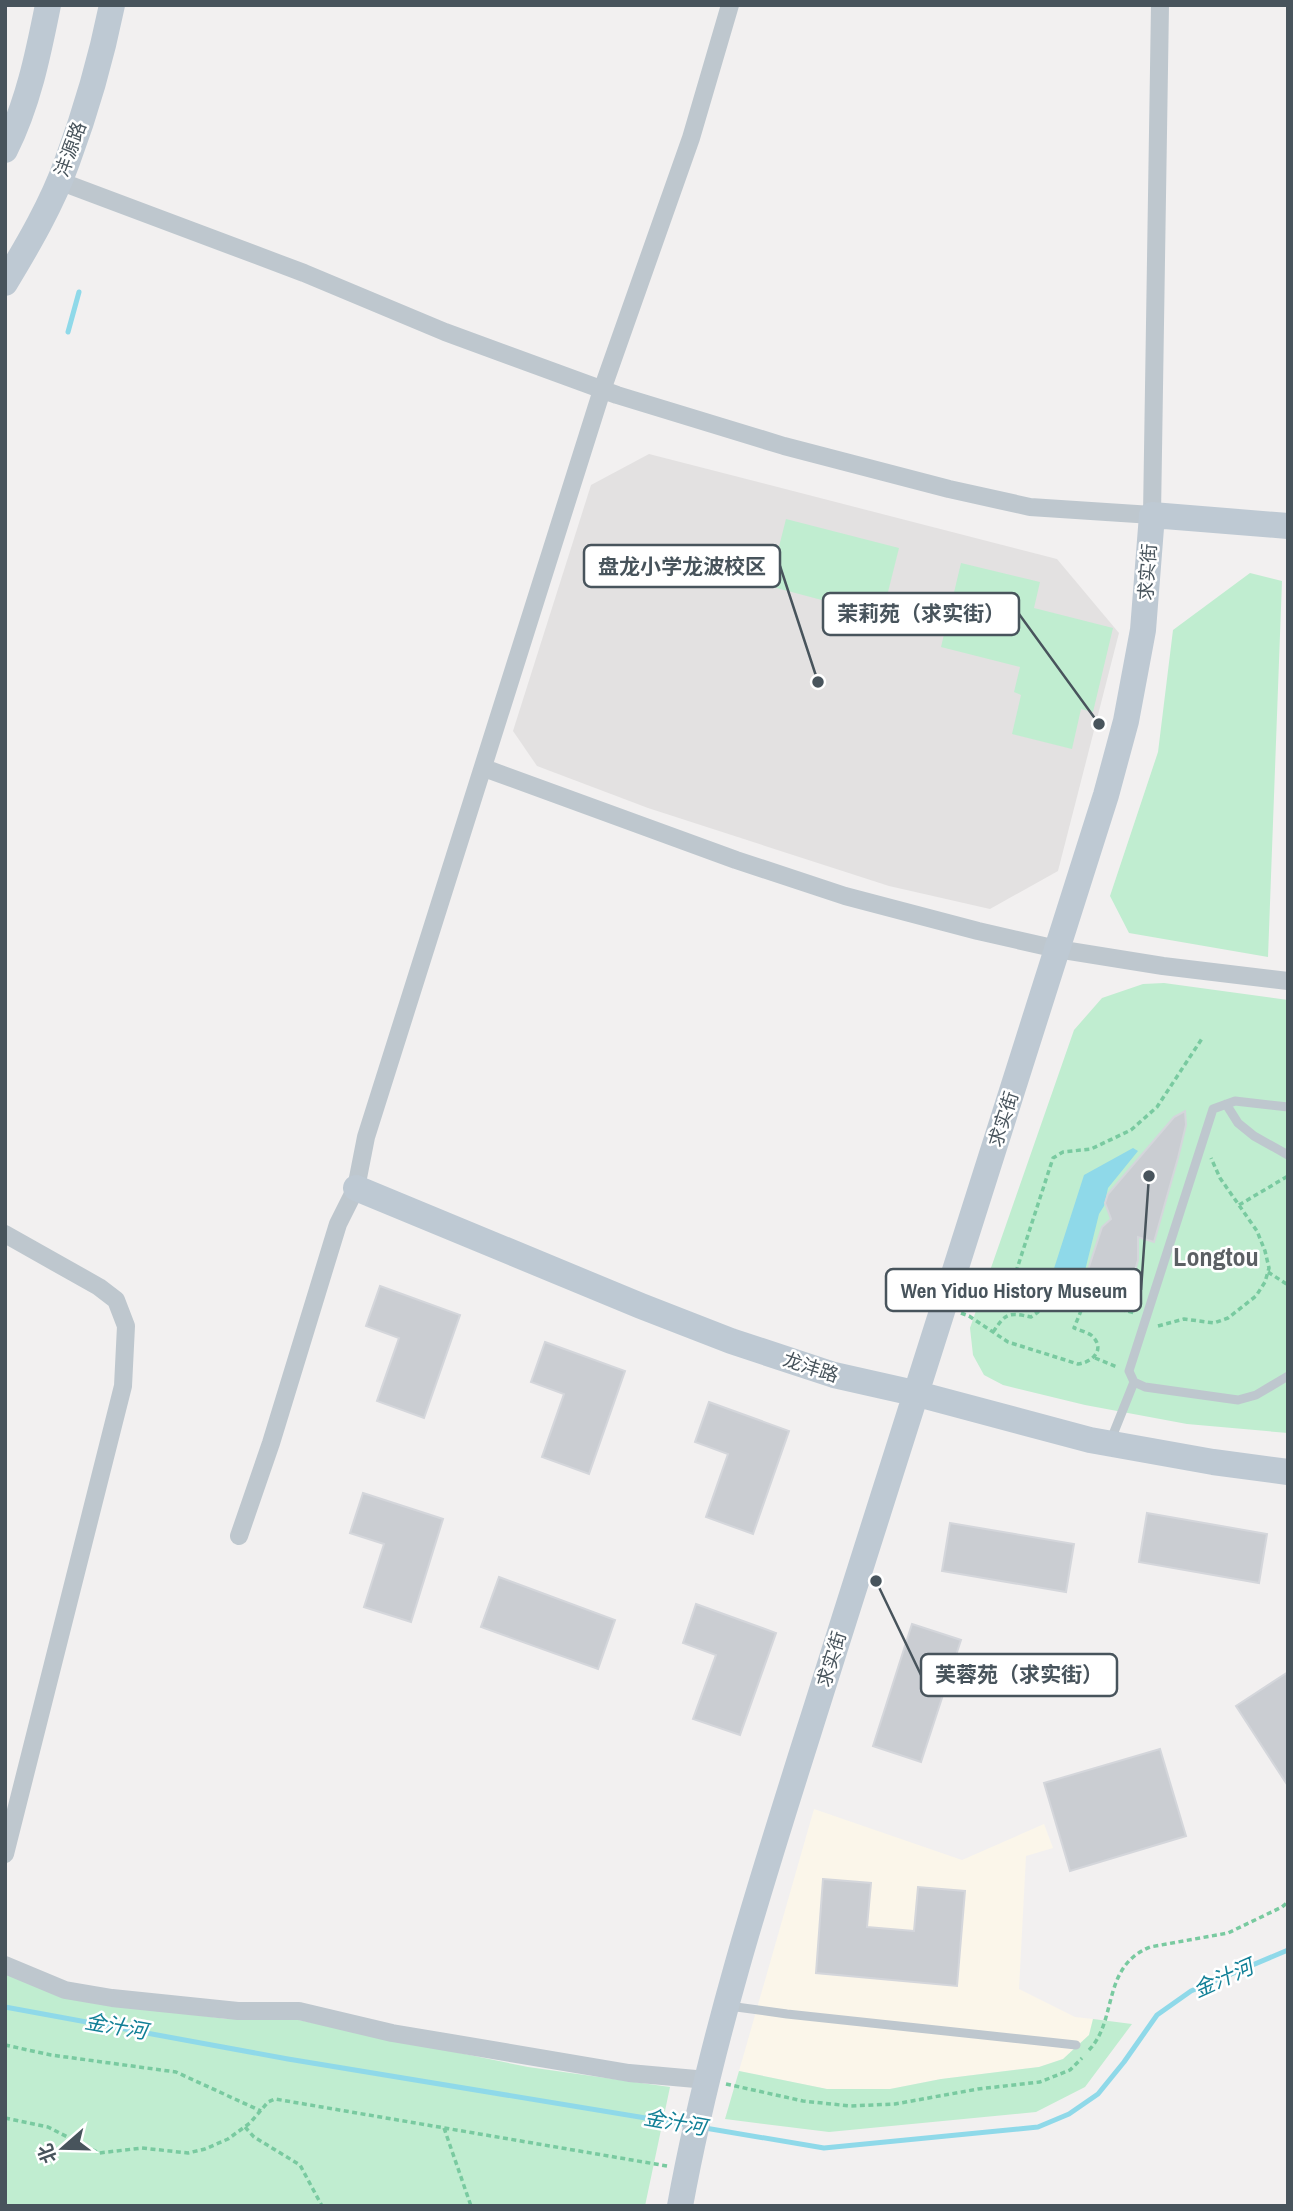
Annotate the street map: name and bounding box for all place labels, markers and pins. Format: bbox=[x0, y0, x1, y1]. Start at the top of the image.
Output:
callout: 盘龙小学龙波校区 bbox=[584, 545, 780, 587]
callout: 茉莉苑（求实街） bbox=[823, 593, 1019, 635]
callout: Wen Yiduo History Museum bbox=[886, 1269, 1141, 1311]
callout: 芙蓉苑（求实街） bbox=[921, 1654, 1117, 1696]

